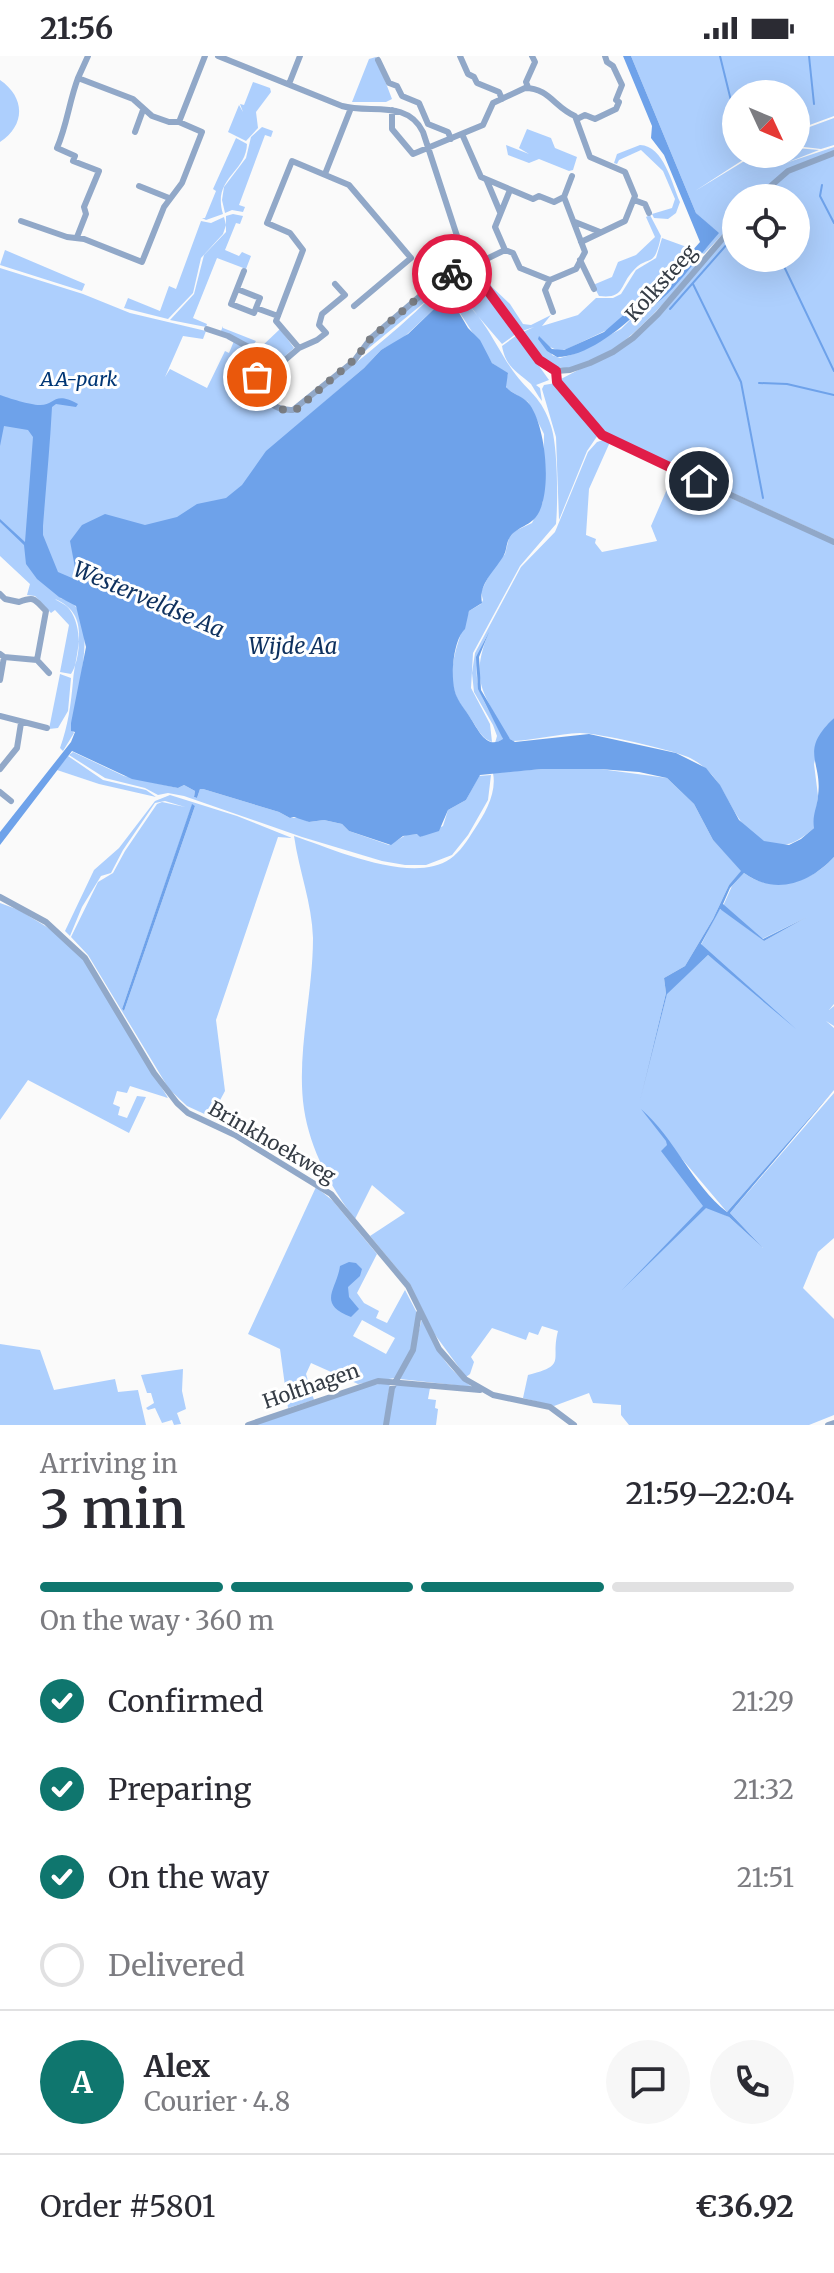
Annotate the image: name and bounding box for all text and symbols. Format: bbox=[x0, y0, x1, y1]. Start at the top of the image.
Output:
text: 21:56 bbox=[40, 9, 113, 47]
north arrow bbox=[722, 80, 810, 168]
map controls bbox=[722, 80, 810, 272]
button: locate bbox=[722, 184, 810, 272]
courier bbox=[412, 234, 492, 314]
street label: Kolksteeg bbox=[620, 239, 702, 326]
icon: bike bbox=[430, 252, 474, 296]
pin bbox=[223, 343, 291, 411]
icon: bag bbox=[235, 355, 279, 399]
park label: AA-park bbox=[38, 366, 118, 391]
pin bbox=[665, 447, 733, 515]
icon: home bbox=[677, 459, 721, 503]
water label: Westerveldse Aa bbox=[69, 555, 229, 643]
water label: Wijde Aa bbox=[249, 632, 337, 660]
street label: Brinkhoekweg bbox=[204, 1095, 340, 1188]
street label: Holthagen bbox=[259, 1357, 362, 1414]
text: Arriving in bbox=[40, 1447, 178, 1480]
text: 21:59–22:04 bbox=[625, 1474, 794, 1512]
text: 3 min bbox=[40, 1477, 186, 1542]
text: On the way · 360 m bbox=[40, 1604, 274, 1637]
icon: check bbox=[40, 1679, 84, 1723]
text: Confirmed bbox=[108, 1682, 263, 1720]
text: 21:29 bbox=[732, 1685, 794, 1718]
icon: check bbox=[40, 1767, 84, 1811]
text: Preparing bbox=[108, 1770, 251, 1808]
text: 21:32 bbox=[733, 1773, 794, 1806]
icon: check bbox=[40, 1855, 84, 1899]
text: On the way bbox=[108, 1858, 269, 1896]
text: 21:51 bbox=[737, 1861, 794, 1894]
text: Delivered bbox=[108, 1946, 245, 1984]
button: chat bbox=[606, 2040, 690, 2124]
button: phone bbox=[710, 2040, 794, 2124]
text: Alex bbox=[144, 2047, 210, 2085]
text: A bbox=[71, 2063, 93, 2101]
text: Courier · 4.8 bbox=[144, 2085, 290, 2118]
text: Order #5801 bbox=[40, 2187, 215, 2225]
text: €36.92 bbox=[695, 2187, 794, 2225]

